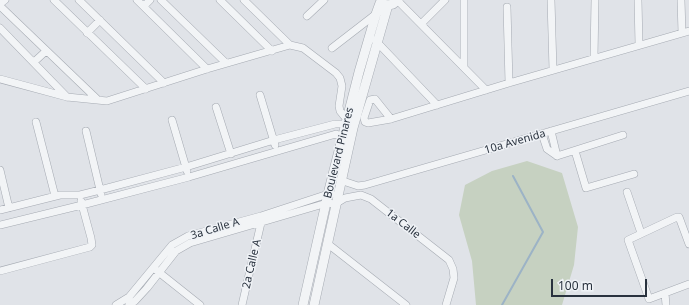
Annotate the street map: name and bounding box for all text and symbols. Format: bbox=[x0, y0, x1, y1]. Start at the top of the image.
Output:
street label: Boulevard Pinares bbox=[321, 106, 357, 200]
street label: 10a Avenida bbox=[483, 127, 547, 157]
street label: 1a Calle bbox=[383, 206, 423, 242]
street label: 3a Calle A bbox=[189, 215, 241, 243]
street label: 2a Calle A bbox=[240, 238, 264, 290]
scale bar bbox=[553, 271, 649, 297]
text: 100 m bbox=[558, 277, 593, 294]

